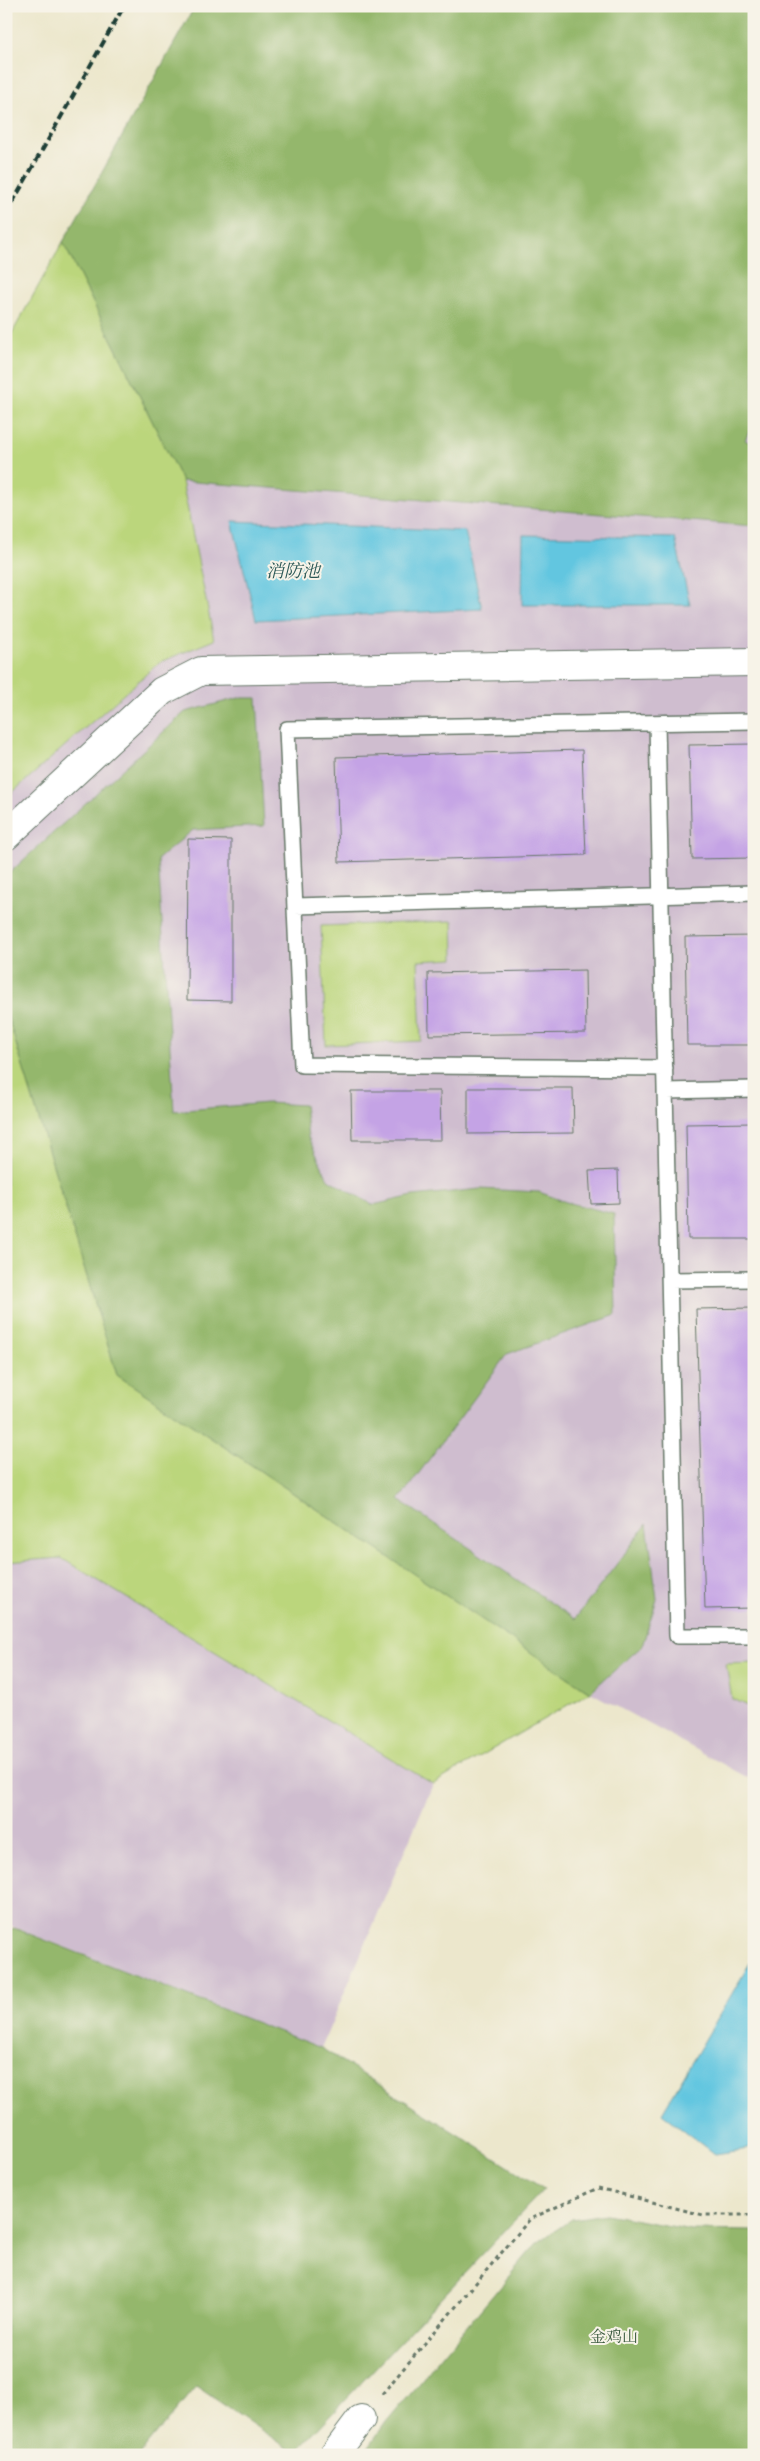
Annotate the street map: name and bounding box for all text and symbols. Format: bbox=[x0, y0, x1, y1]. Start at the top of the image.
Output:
water label: 消防池 bbox=[266, 559, 322, 584]
park label: 金鸡山 bbox=[590, 2326, 638, 2348]

